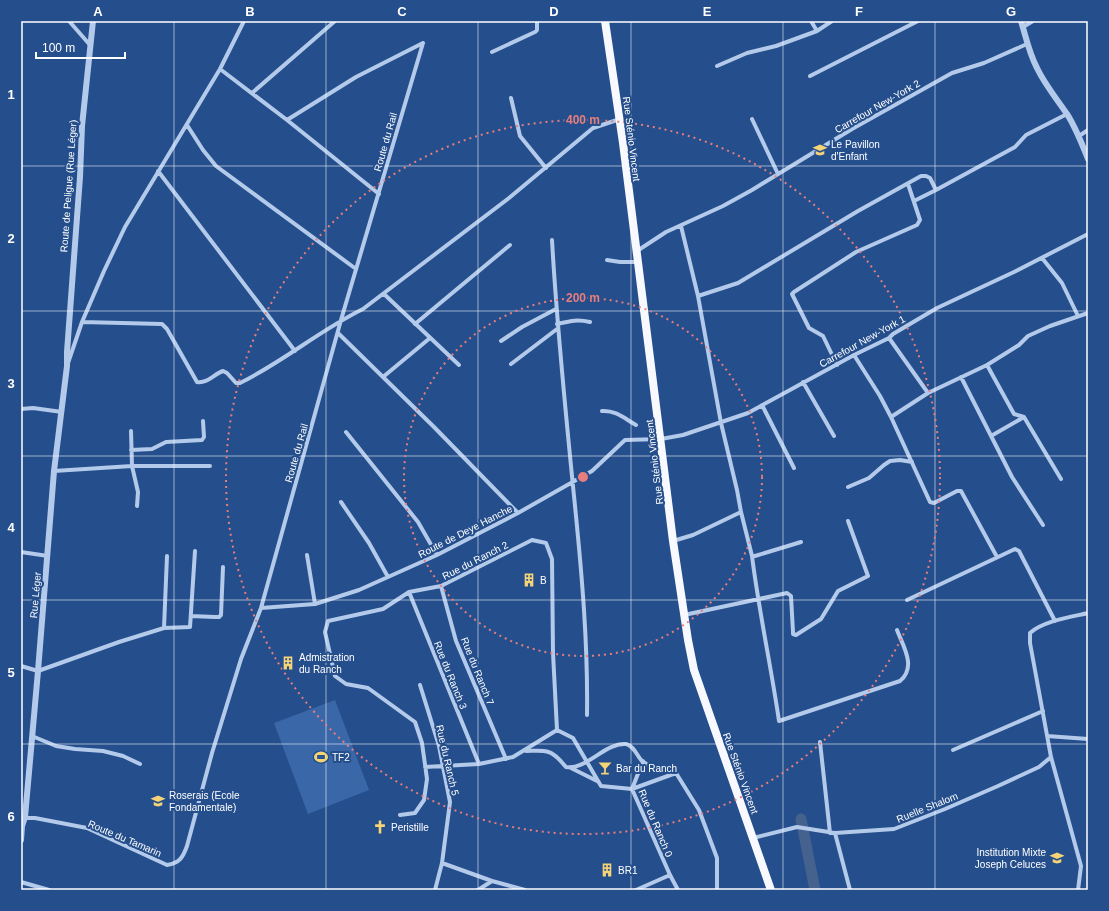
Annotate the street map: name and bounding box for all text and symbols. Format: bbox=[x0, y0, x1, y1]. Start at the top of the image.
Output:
text: A bbox=[93, 4, 103, 19]
text: B bbox=[245, 4, 255, 19]
text: C bbox=[397, 4, 407, 19]
text: D bbox=[549, 4, 559, 19]
text: E bbox=[703, 4, 712, 19]
text: F bbox=[855, 4, 863, 19]
text: G bbox=[1006, 4, 1016, 19]
scale bar bbox=[36, 34, 125, 60]
text: 100 m bbox=[42, 41, 75, 55]
street label: Carrefour New-York 2 bbox=[833, 77, 922, 135]
text: 1 bbox=[7, 87, 15, 102]
street label: Rue Sténio Vincent bbox=[621, 96, 642, 182]
street label: Route du Rail bbox=[372, 111, 399, 173]
text: 400 m bbox=[566, 113, 600, 127]
street label: Route de Peligue (Rue Léger) bbox=[58, 119, 79, 253]
place label: Le Pavillon d'Enfant bbox=[831, 139, 880, 162]
school or university icon: Le Pavillon d'Enfant bbox=[812, 142, 828, 158]
text: 2 bbox=[7, 231, 15, 246]
text: 200 m bbox=[566, 291, 600, 305]
street label: Carrefour New-York 1 bbox=[817, 313, 907, 370]
text: 3 bbox=[7, 376, 15, 391]
street label: Rue Sténio Vincent bbox=[644, 419, 665, 505]
street label: Route du Rail bbox=[283, 422, 310, 484]
centre of rings bbox=[576, 470, 590, 484]
street label: Route de Deye Hanche bbox=[416, 503, 514, 560]
text: 4 bbox=[7, 520, 15, 535]
street label: Rue du Ranch 2 bbox=[441, 539, 510, 582]
street label: Rue Léger bbox=[28, 571, 43, 619]
building icon: B bbox=[521, 572, 537, 588]
place label: B bbox=[540, 575, 547, 586]
street label: Rue du Ranch 7 bbox=[459, 636, 496, 707]
street label: Rue du Ranch 3 bbox=[432, 640, 469, 711]
place label: Admistration du Ranch bbox=[299, 652, 355, 675]
building icon: Admistration du Ranch bbox=[280, 655, 296, 671]
text: 5 bbox=[7, 665, 15, 680]
street label: Rue du Ranch 5 bbox=[434, 724, 461, 797]
street label: Rue Sténio Vincent bbox=[721, 731, 760, 815]
sports icon: TF2 bbox=[313, 749, 329, 765]
place label: TF2 bbox=[332, 752, 350, 763]
bar icon: Bar du Ranch bbox=[597, 760, 613, 776]
place label: Bar du Ranch bbox=[616, 763, 677, 774]
street label: Rue du Ranch 0 bbox=[636, 788, 675, 859]
place label: Roserais (Ecole Fondamentale) bbox=[169, 790, 240, 813]
street label: Ruelle Shalom bbox=[895, 790, 959, 825]
school or university icon: Roserais (Ecole Fondamentale) bbox=[150, 793, 166, 809]
text: 6 bbox=[7, 809, 15, 824]
street label: Route du Tamarin bbox=[86, 818, 163, 859]
church icon: Peristille bbox=[372, 819, 388, 835]
place label: Peristille bbox=[391, 822, 429, 833]
place label: Institution Mixte Joseph Celuces bbox=[975, 847, 1046, 870]
school or university icon: Institution Mixte Joseph Celuces bbox=[1049, 850, 1065, 866]
building icon: BR1 bbox=[599, 862, 615, 878]
place label: BR1 bbox=[618, 865, 638, 876]

